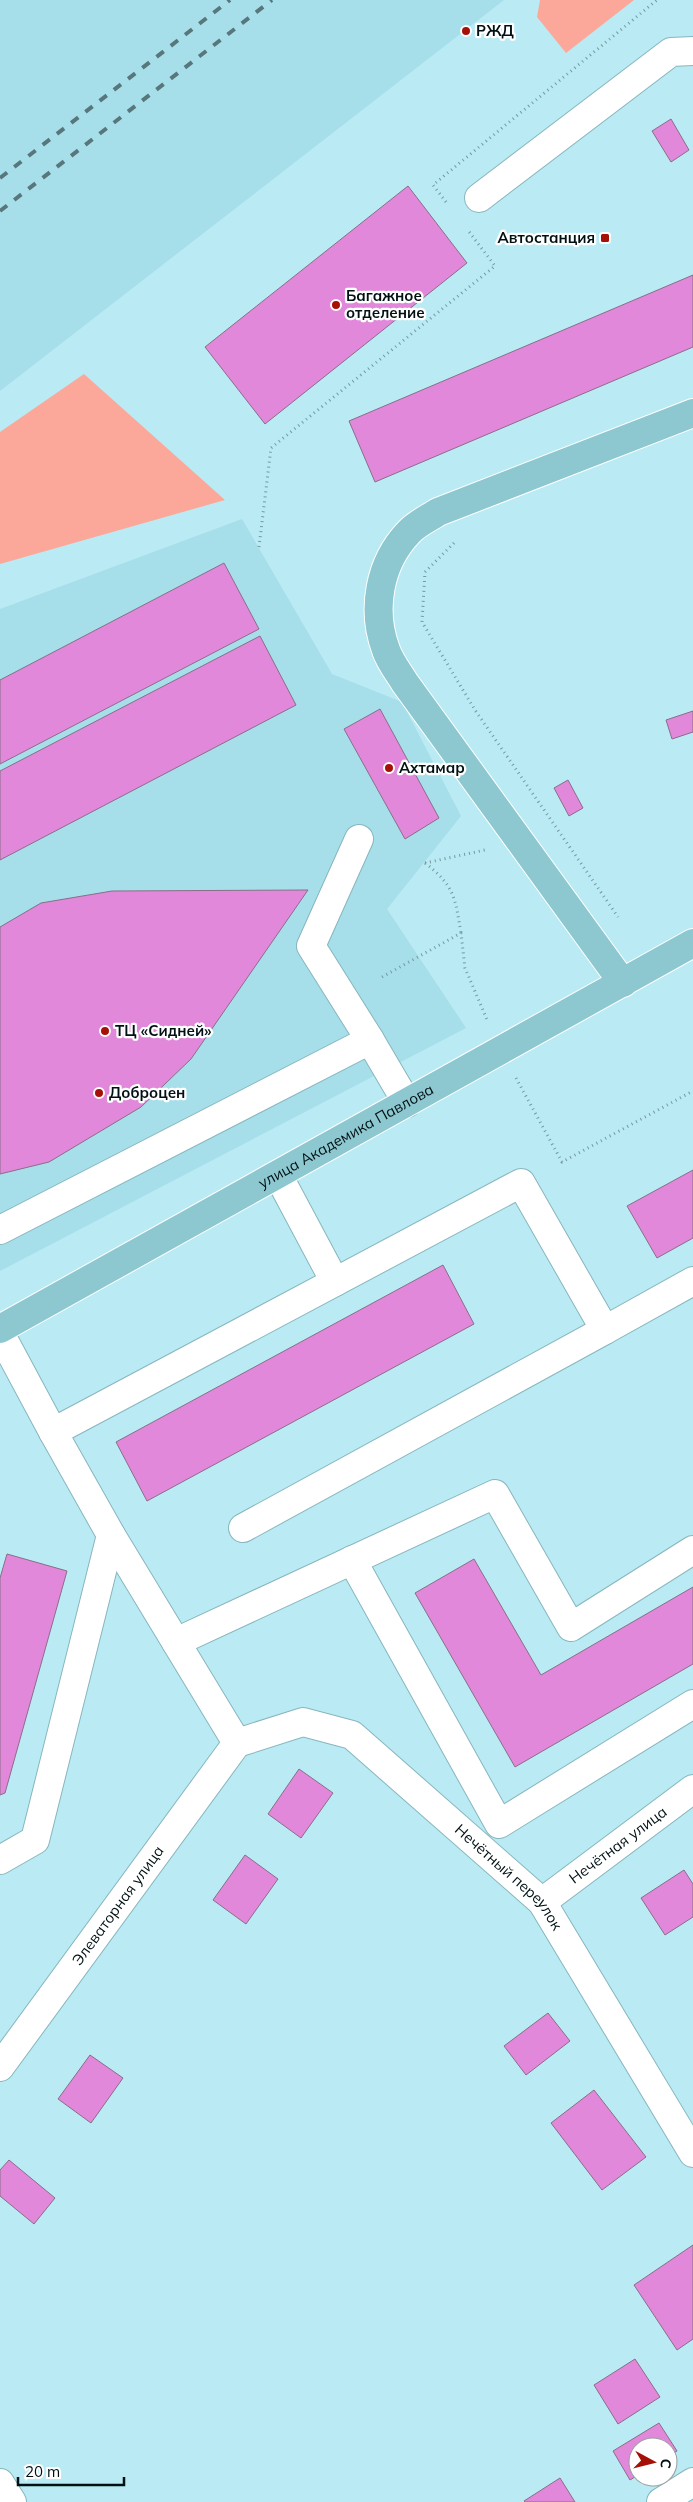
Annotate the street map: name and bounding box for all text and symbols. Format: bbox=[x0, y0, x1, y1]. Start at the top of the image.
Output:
place label: РЖД bbox=[476, 21, 514, 40]
marker: РЖД bbox=[460, 25, 472, 37]
place label: Автостанция bbox=[498, 228, 595, 247]
marker: Автостанция bbox=[599, 232, 611, 244]
place label: Багажное отделение bbox=[346, 286, 425, 322]
marker: Багажное отделение bbox=[330, 299, 342, 311]
place label: Ахтамар bbox=[399, 758, 465, 777]
marker: Ахтамар bbox=[383, 762, 395, 774]
place label: ТЦ «Сидней» bbox=[115, 1021, 212, 1040]
marker: ТЦ «Сидней» bbox=[99, 1025, 111, 1037]
street label: улица Академика Павлова bbox=[255, 1079, 437, 1192]
place label: Доброцен bbox=[109, 1083, 185, 1102]
marker: Доброцен bbox=[93, 1087, 105, 1099]
street label: Нечётная улица bbox=[565, 1802, 670, 1887]
street label: Нечётный переулок bbox=[451, 1820, 567, 1934]
street label: Элеваторная улица bbox=[68, 1842, 168, 1969]
north arrow bbox=[628, 2437, 678, 2487]
scale bar bbox=[18, 2454, 124, 2486]
text: С bbox=[656, 2458, 675, 2469]
text: 20 m bbox=[25, 2462, 60, 2481]

